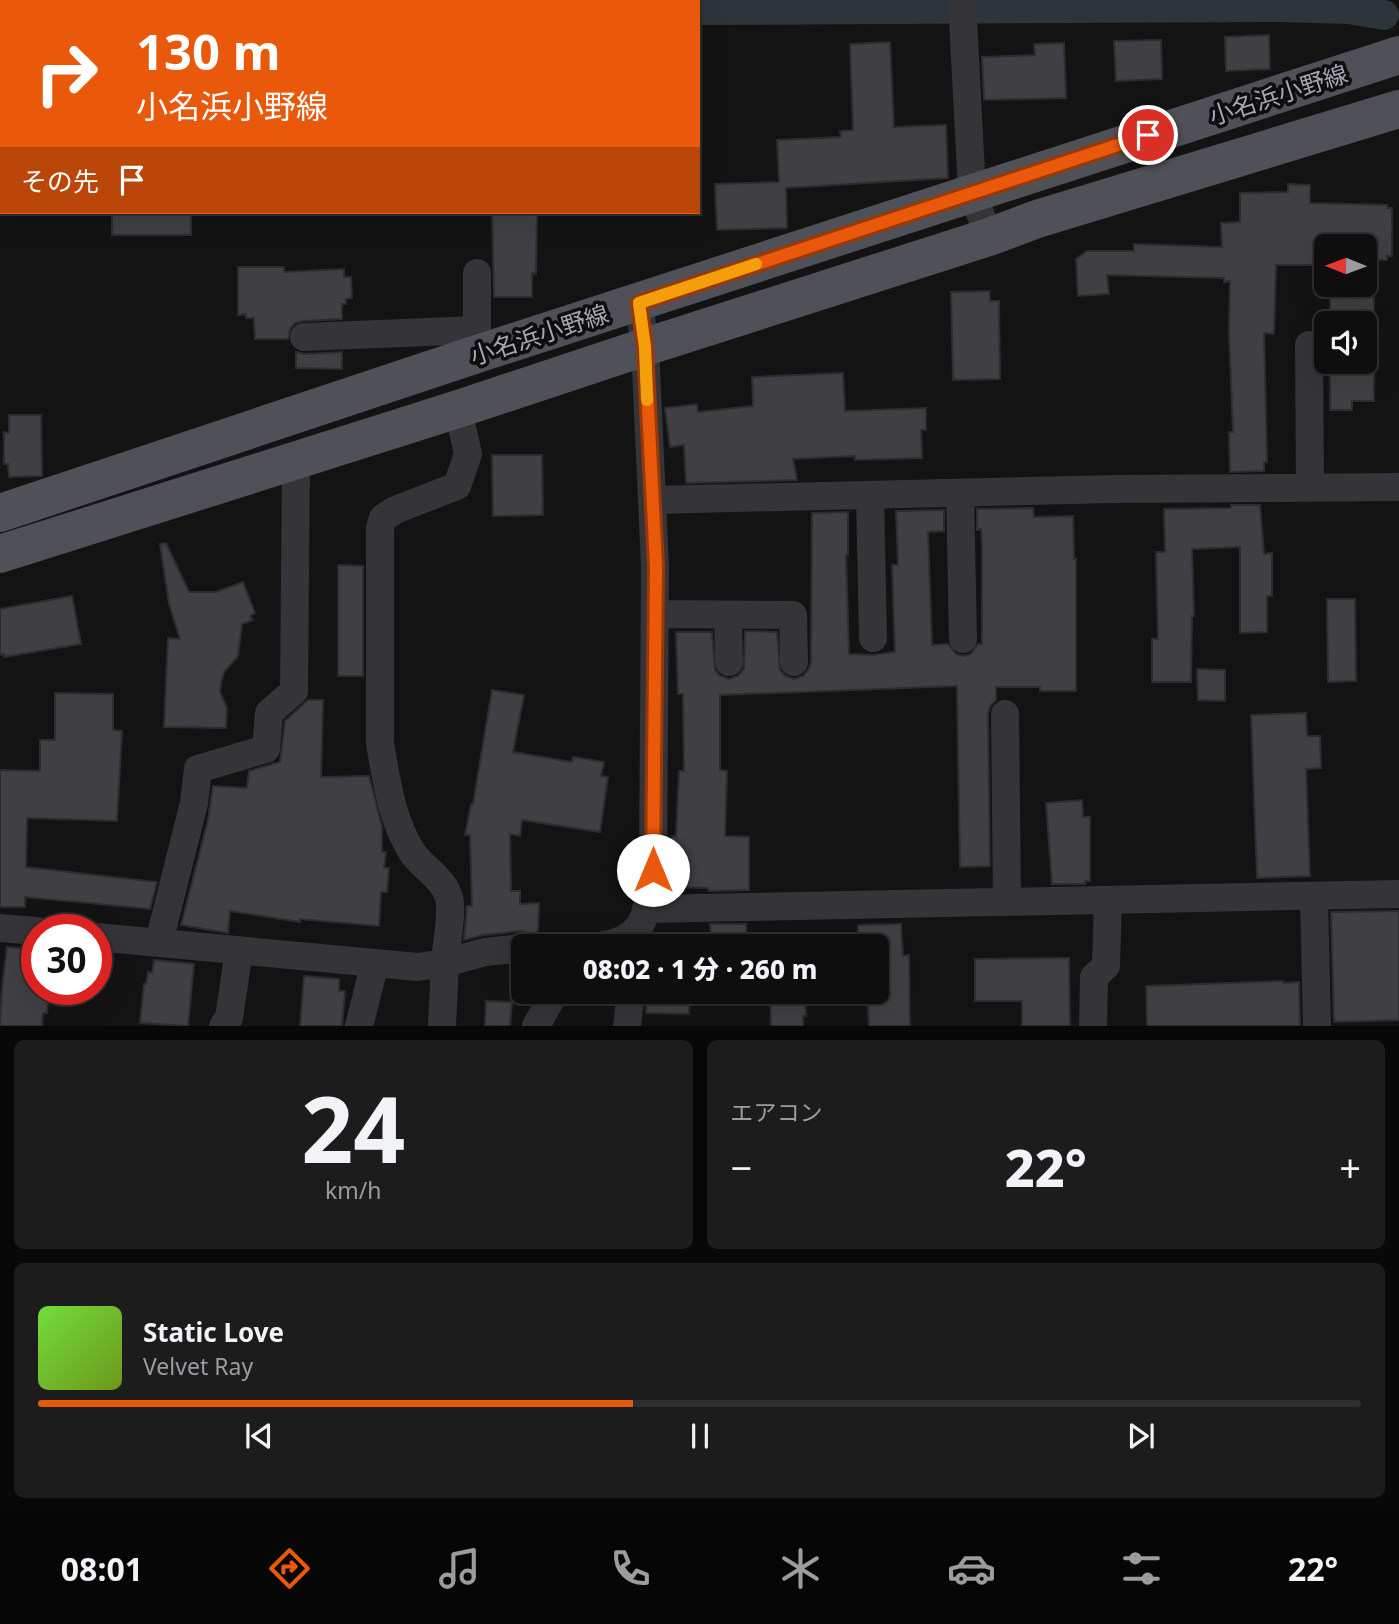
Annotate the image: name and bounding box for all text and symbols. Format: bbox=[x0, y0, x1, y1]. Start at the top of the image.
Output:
text: 130 m bbox=[136, 18, 281, 84]
icon: right bbox=[21, 28, 112, 119]
street label: 小名浜小野線 bbox=[1204, 56, 1352, 132]
text: 小名浜小野線 bbox=[136, 84, 328, 127]
pin bbox=[1118, 105, 1178, 165]
icon: arrive bbox=[1129, 116, 1167, 154]
icon: arrive bbox=[113, 161, 151, 199]
text: その先 bbox=[21, 163, 99, 199]
north arrow bbox=[1314, 234, 1377, 298]
map controls bbox=[1314, 234, 1377, 374]
street label: 小名浜小野線 bbox=[465, 296, 613, 372]
button: sound bbox=[1314, 311, 1377, 374]
position arrow bbox=[616, 833, 690, 907]
speed limit sign: 30 bbox=[21, 914, 112, 1005]
text: 08:02 · 1 分 · 260 m bbox=[583, 951, 817, 987]
text: 24 bbox=[301, 1066, 405, 1190]
text: エアコン bbox=[731, 1096, 823, 1128]
text: 22° bbox=[1005, 1131, 1087, 1202]
text: − bbox=[731, 1141, 752, 1193]
text: + bbox=[1339, 1141, 1361, 1193]
text: km/h bbox=[325, 1174, 382, 1206]
text: Static Love bbox=[143, 1314, 284, 1350]
text: Velvet Ray bbox=[143, 1350, 253, 1382]
icon: previous bbox=[240, 1417, 278, 1455]
icon: pause bbox=[681, 1417, 719, 1455]
icon: next bbox=[1122, 1417, 1160, 1455]
icon: directions bbox=[265, 1544, 314, 1593]
icon: music bbox=[435, 1544, 484, 1593]
icon: phone bbox=[606, 1544, 655, 1593]
icon: climate bbox=[776, 1544, 825, 1593]
icon: car bbox=[947, 1544, 996, 1593]
icon: filters bbox=[1117, 1544, 1166, 1593]
text: 08:01 bbox=[61, 1547, 143, 1590]
text: 22° bbox=[1288, 1547, 1338, 1590]

